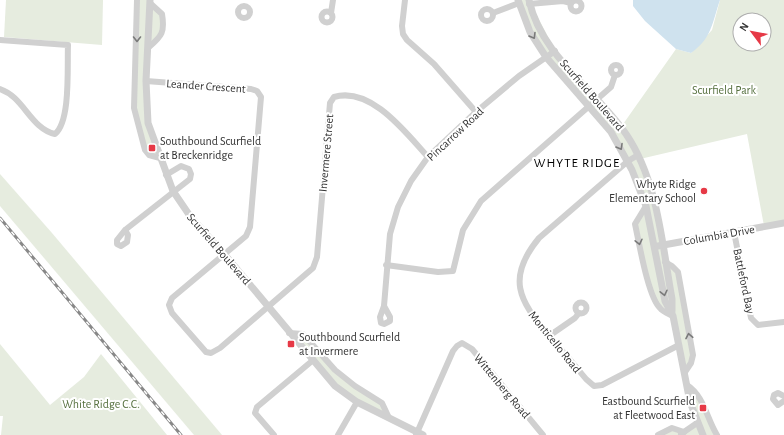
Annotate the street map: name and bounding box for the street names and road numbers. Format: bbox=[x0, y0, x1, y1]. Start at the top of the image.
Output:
street label: Scurfield Boulevard bbox=[558, 57, 626, 133]
street label: Leander Crescent bbox=[166, 77, 246, 95]
street label: Pincarrow Road bbox=[424, 105, 486, 163]
street label: Invermere Street bbox=[317, 113, 335, 192]
street label: Scurfield Boulevard bbox=[185, 211, 253, 287]
street label: Columbia Drive bbox=[682, 223, 756, 247]
street label: Battleford Bay bbox=[730, 247, 757, 315]
street label: Monticello Road bbox=[527, 309, 583, 375]
street label: Wittenberg Road bbox=[472, 351, 532, 421]

